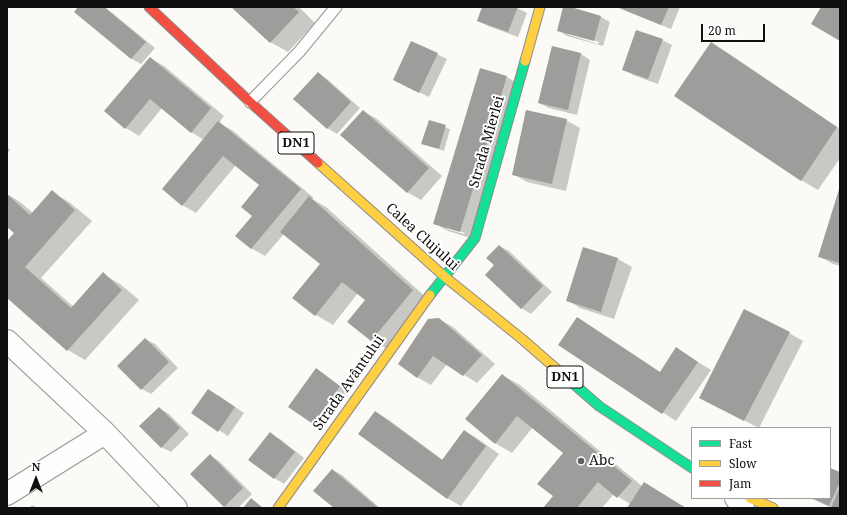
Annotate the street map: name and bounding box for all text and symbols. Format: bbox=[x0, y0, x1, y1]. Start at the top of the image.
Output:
scale bar bbox=[703, 16, 767, 42]
text: 20 m bbox=[708, 22, 736, 39]
street label: Strada Mierlei bbox=[466, 94, 508, 190]
road number: DN1 bbox=[278, 132, 314, 154]
street label: Calea Clujului bbox=[382, 200, 462, 274]
street label: Strada Avântului bbox=[310, 332, 388, 434]
road number: DN1 bbox=[547, 366, 583, 388]
legend bbox=[691, 427, 831, 499]
text: Fast bbox=[729, 435, 752, 452]
place label: Abc bbox=[589, 453, 614, 469]
text: Slow bbox=[729, 455, 757, 472]
marker: Abc bbox=[576, 456, 586, 466]
north arrow bbox=[16, 459, 56, 499]
text: N bbox=[32, 459, 40, 474]
text: Jam bbox=[729, 475, 751, 492]

